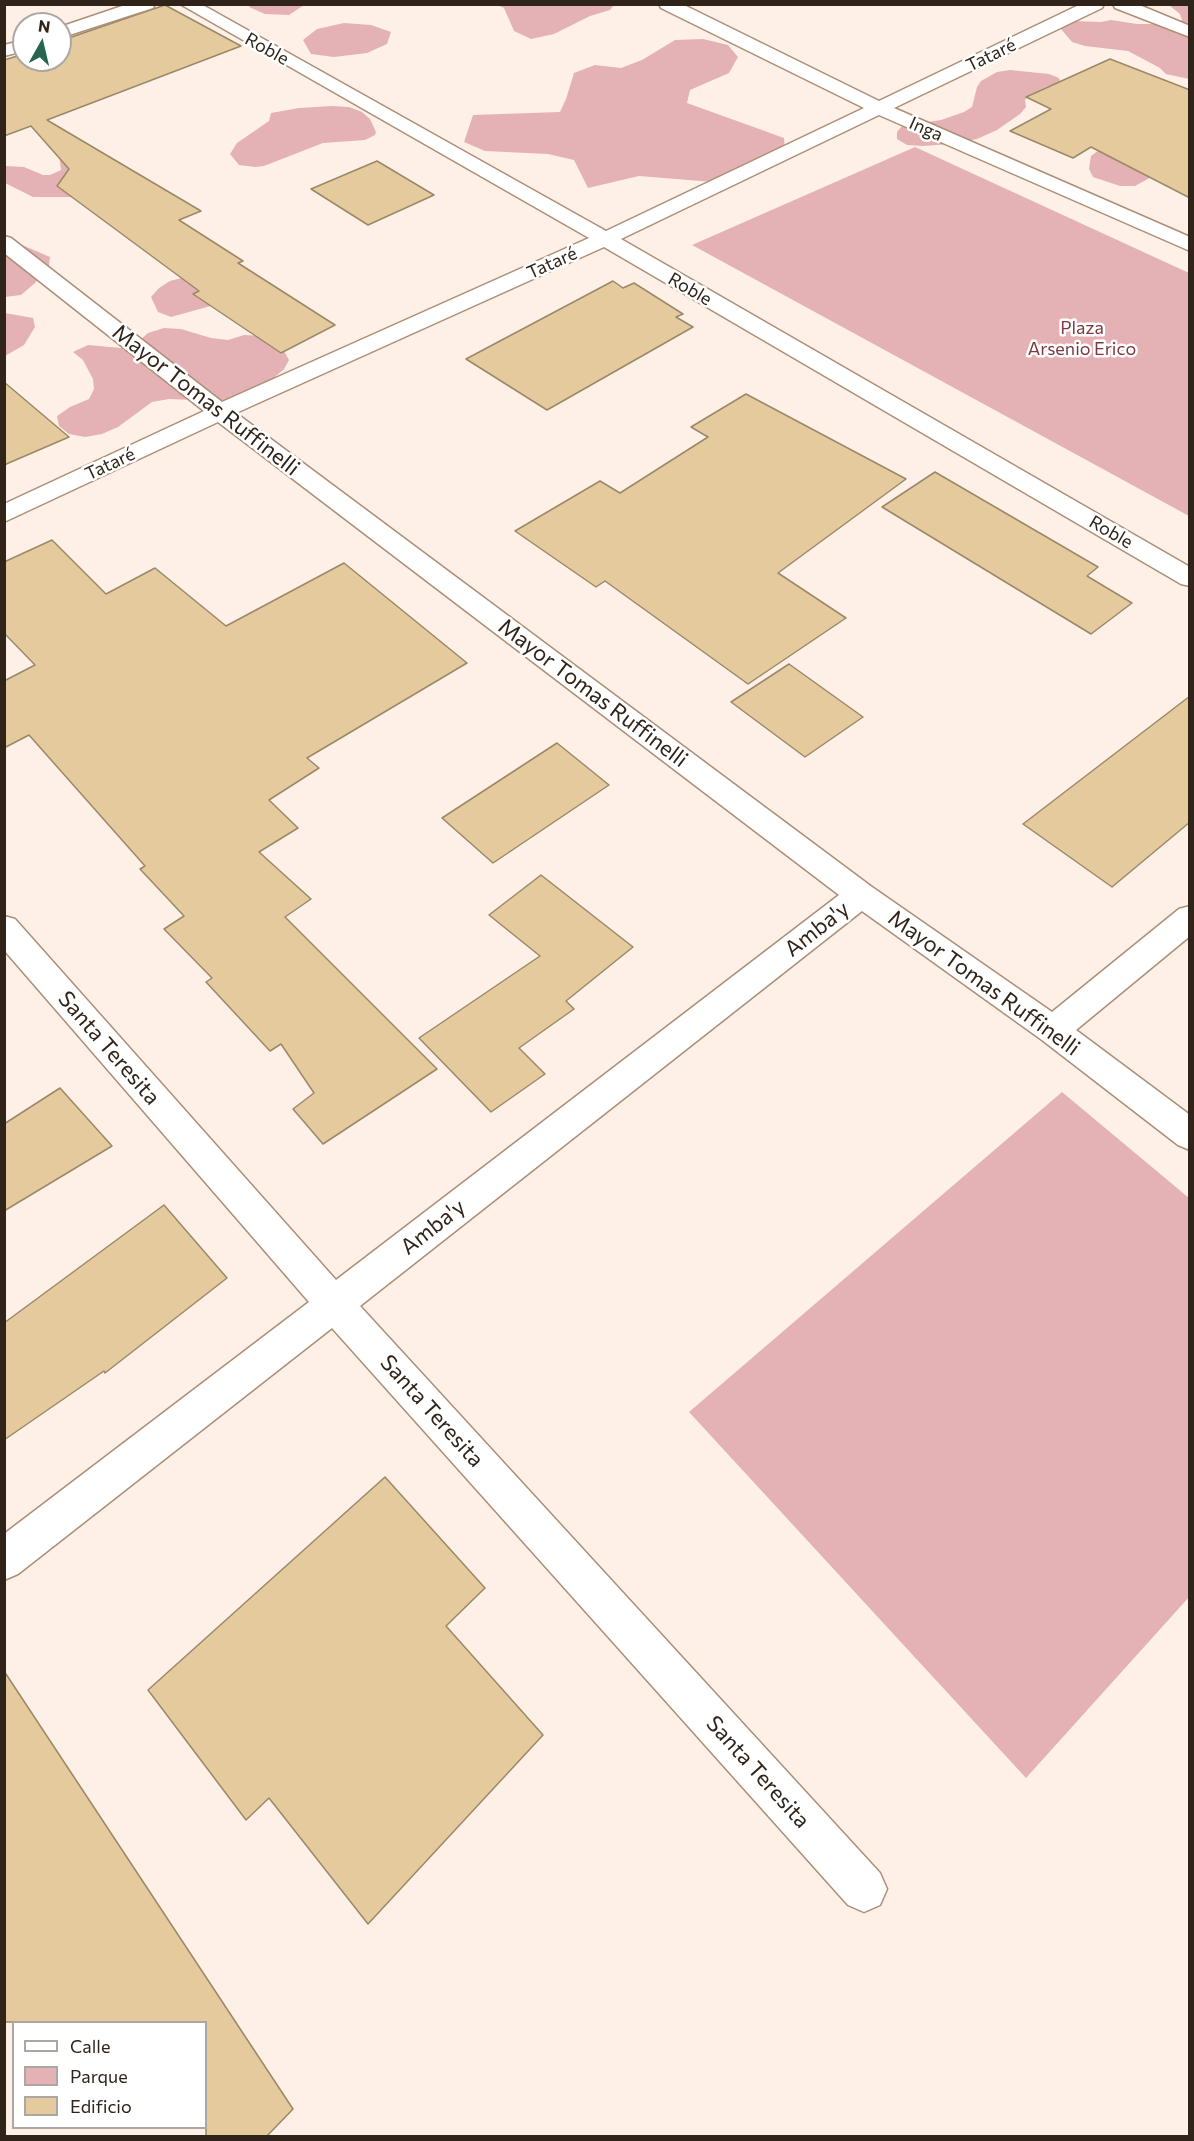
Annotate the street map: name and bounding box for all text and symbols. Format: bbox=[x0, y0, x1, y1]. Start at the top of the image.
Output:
north arrow bbox=[12, 12, 72, 72]
text: N bbox=[37, 15, 52, 36]
street label: Roble bbox=[241, 28, 293, 70]
street label: Tataré bbox=[963, 34, 1019, 76]
street label: Inga bbox=[906, 112, 946, 146]
street label: Tataré bbox=[524, 242, 580, 284]
street label: Roble bbox=[664, 268, 716, 310]
park label: Plaza Arsenio Erico bbox=[1028, 317, 1136, 360]
street label: Mayor Tomas Ruffinelli bbox=[107, 319, 305, 481]
street label: Tataré bbox=[82, 443, 138, 485]
street label: Roble bbox=[1085, 511, 1137, 553]
street label: Mayor Tomas Ruffinelli bbox=[493, 613, 693, 773]
street label: Amba'y bbox=[779, 896, 855, 962]
street label: Mayor Tomas Ruffinelli bbox=[883, 905, 1085, 1061]
street label: Santa Teresita bbox=[52, 986, 166, 1110]
street label: Amba'y bbox=[395, 1194, 471, 1260]
street label: Santa Teresita bbox=[375, 1349, 489, 1473]
street label: Santa Teresita bbox=[701, 1710, 815, 1834]
legend bbox=[12, 2021, 207, 2129]
text: Calle bbox=[70, 2035, 110, 2057]
text: Parque bbox=[70, 2065, 128, 2087]
text: Edificio bbox=[70, 2095, 132, 2117]

